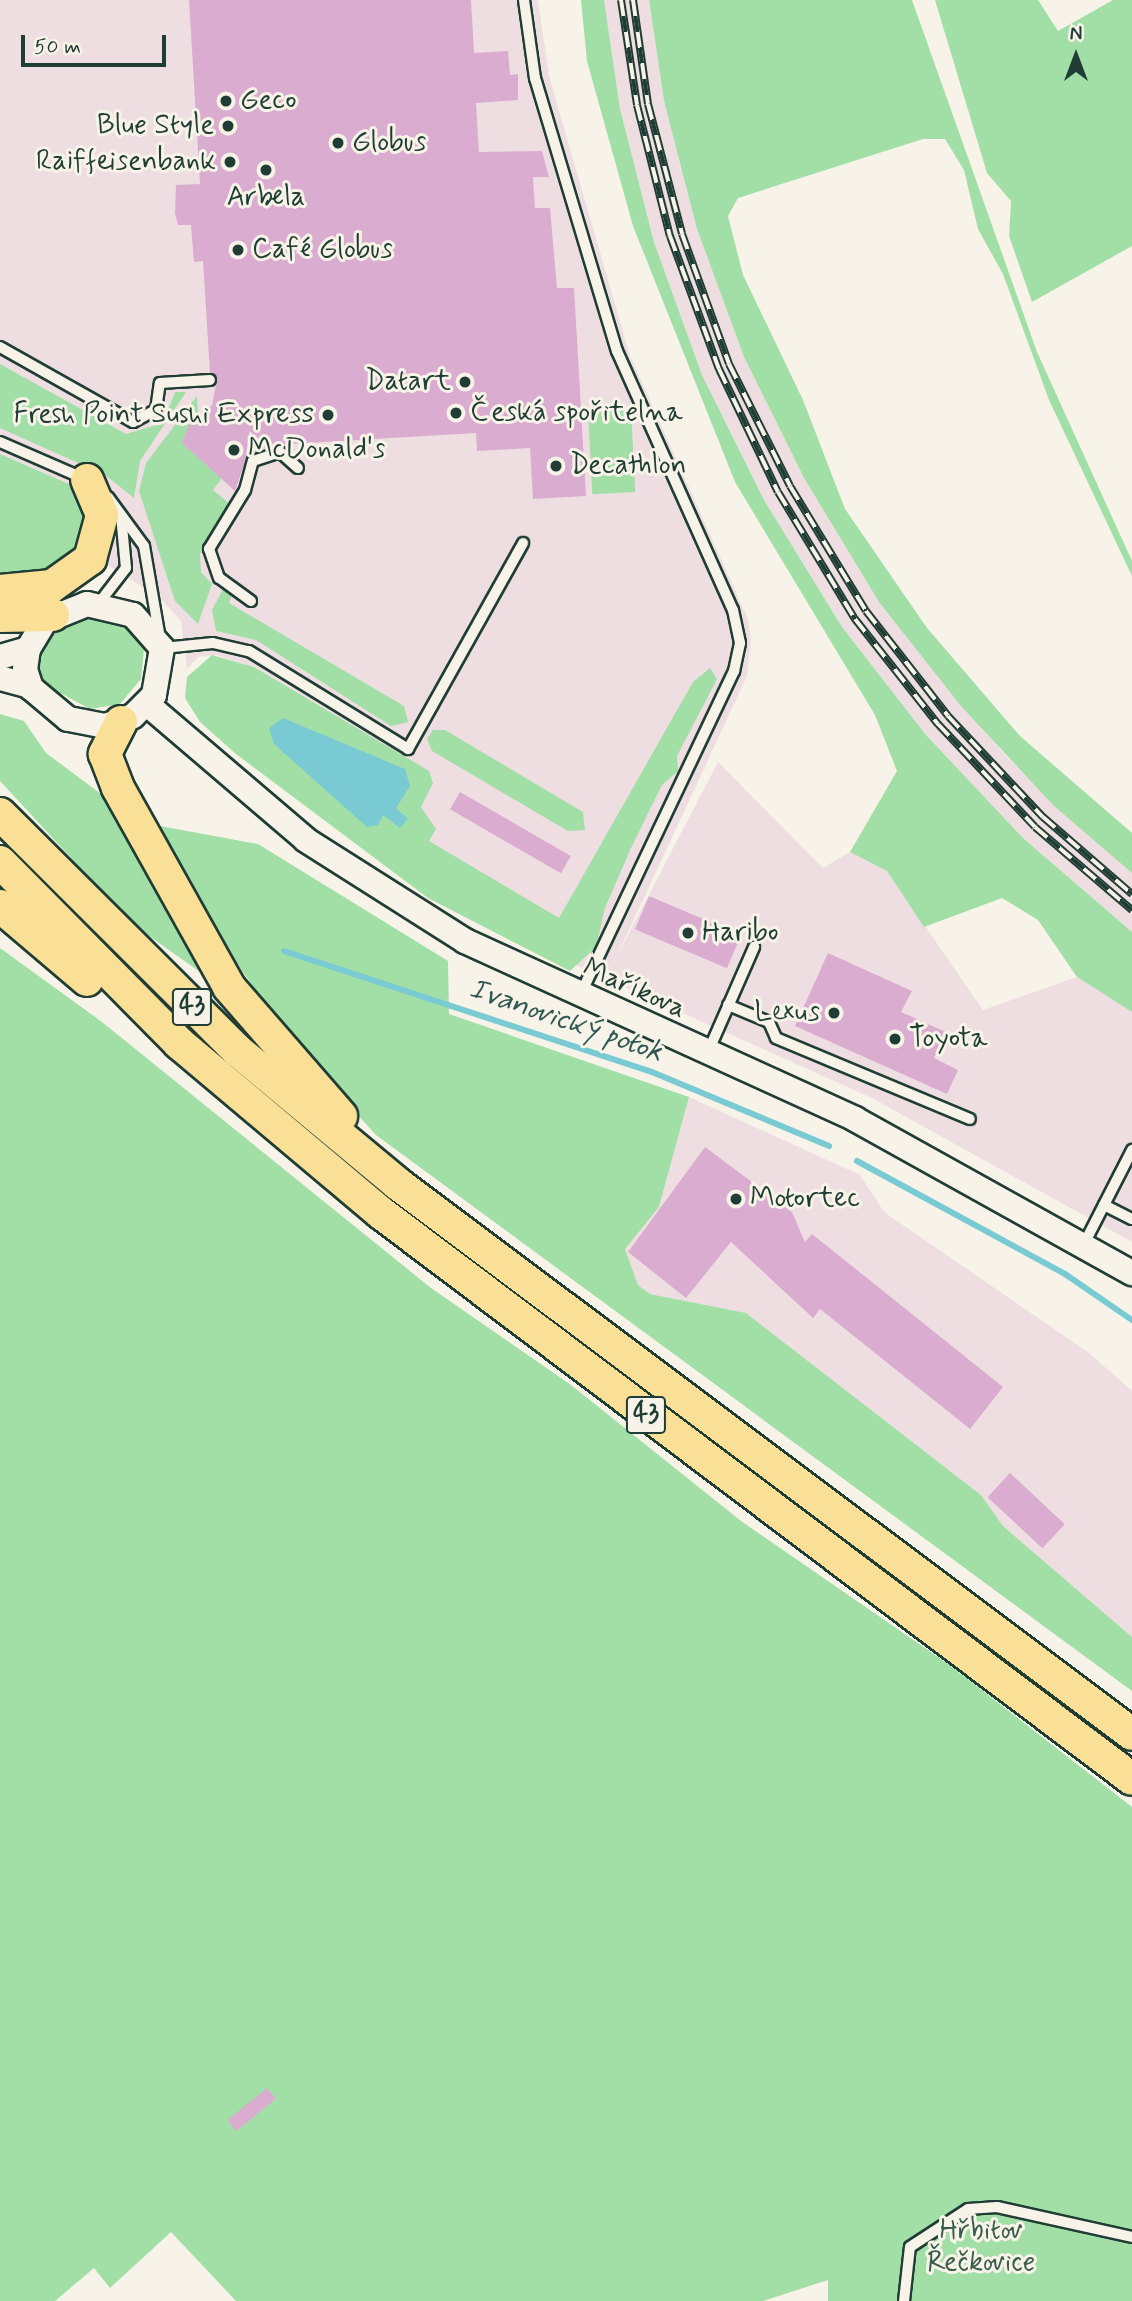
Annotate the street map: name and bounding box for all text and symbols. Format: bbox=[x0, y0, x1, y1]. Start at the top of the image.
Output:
scale bar bbox=[24, 21, 170, 65]
north arrow bbox=[1041, 21, 1111, 91]
text: N bbox=[1070, 22, 1082, 47]
text: 50 m bbox=[34, 33, 81, 61]
place label: Geco bbox=[240, 84, 297, 118]
marker: Geco bbox=[218, 93, 234, 109]
place label: Blue Style bbox=[97, 109, 214, 143]
marker: Blue Style bbox=[220, 118, 236, 134]
place label: Globus bbox=[352, 126, 426, 160]
marker: Globus bbox=[330, 135, 346, 151]
place label: Raiffeisenbank bbox=[36, 145, 216, 179]
marker: Raiffeisenbank bbox=[222, 154, 238, 170]
marker: Arbela bbox=[258, 162, 274, 178]
place label: Arbela bbox=[227, 181, 305, 215]
place label: Café Globus bbox=[252, 233, 393, 267]
marker: Café Globus bbox=[230, 242, 246, 258]
place label: Datart bbox=[365, 365, 451, 399]
marker: Datart bbox=[457, 374, 473, 390]
place label: Česká spořitelna bbox=[470, 396, 683, 430]
place label: Fresh Point Sushi Express bbox=[16, 398, 314, 432]
marker: Česká spořitelna bbox=[448, 405, 464, 421]
marker: Fresh Point Sushi Express bbox=[320, 407, 336, 423]
place label: McDonald's bbox=[248, 433, 385, 467]
marker: McDonald's bbox=[226, 442, 242, 458]
place label: Decathlon bbox=[570, 449, 687, 483]
marker: Decathlon bbox=[548, 458, 564, 474]
place label: Haribo bbox=[702, 916, 779, 950]
marker: Haribo bbox=[680, 925, 696, 941]
street label: Maříkova bbox=[577, 951, 691, 1027]
water label: Ivanovický potok bbox=[464, 971, 668, 1071]
road number: 43 bbox=[171, 984, 213, 1030]
place label: Lexus bbox=[755, 996, 820, 1030]
marker: Lexus bbox=[826, 1005, 842, 1021]
place label: Toyota bbox=[909, 1022, 988, 1056]
marker: Toyota bbox=[887, 1031, 903, 1047]
place label: Motortec bbox=[750, 1182, 860, 1216]
marker: Motortec bbox=[728, 1191, 744, 1207]
road number: 43 bbox=[625, 1392, 667, 1438]
park label: Hřbitov Řečkovice bbox=[927, 2214, 1035, 2280]

